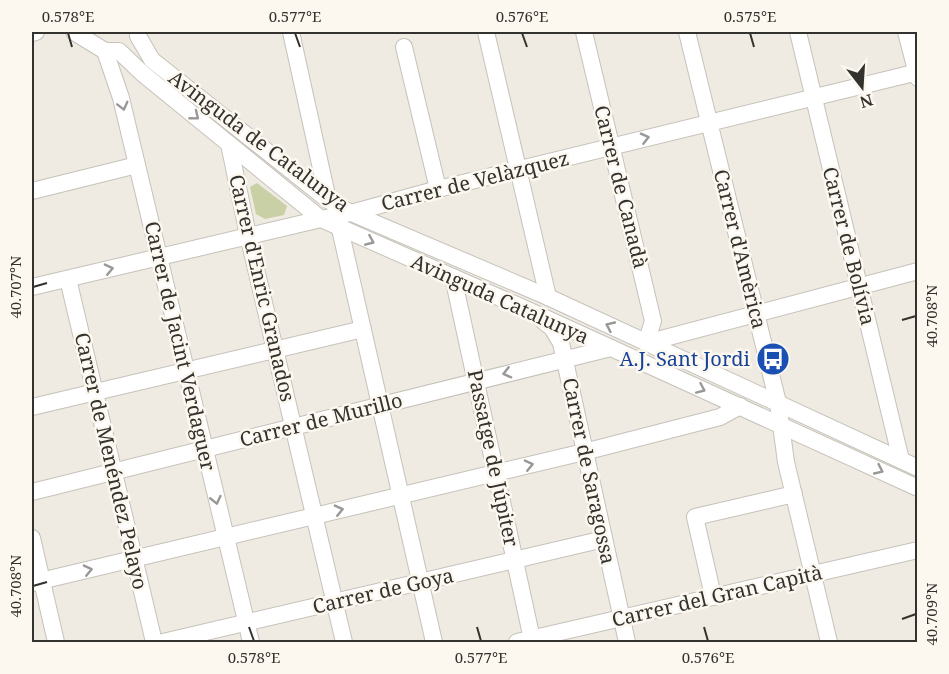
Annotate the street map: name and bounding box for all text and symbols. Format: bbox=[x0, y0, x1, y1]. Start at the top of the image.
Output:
text: 0.578°E bbox=[42, 6, 94, 26]
text: 0.577°E bbox=[269, 6, 321, 26]
text: 0.576°E bbox=[496, 6, 548, 26]
text: 0.575°E bbox=[724, 6, 776, 26]
north arrow bbox=[832, 57, 892, 117]
street label: Avinguda de Catalunya bbox=[163, 64, 355, 218]
text: N bbox=[857, 89, 876, 114]
one-way arrow bbox=[115, 101, 128, 111]
street label: Carrer de Canadà bbox=[588, 103, 655, 271]
one-way arrow bbox=[188, 109, 199, 120]
one-way arrow bbox=[639, 133, 650, 145]
street label: Carrer de Velàzquez bbox=[378, 144, 572, 217]
street label: Carrer de Bolívia bbox=[817, 164, 882, 328]
street label: Carrer d'Amèrica bbox=[708, 166, 773, 331]
street label: Carrer d'Enric Granados bbox=[223, 172, 302, 404]
street label: Carrer de Jacint Verdaguer bbox=[139, 219, 222, 474]
one-way arrow bbox=[363, 234, 374, 246]
street label: Avinguda Catalunya bbox=[407, 247, 593, 350]
text: 40.707°N bbox=[5, 255, 25, 319]
one-way arrow bbox=[104, 263, 114, 276]
text: 40.708°N bbox=[921, 284, 941, 348]
one-way arrow bbox=[606, 322, 617, 334]
street label: Carrer de Menéndez Pelayo bbox=[69, 330, 154, 592]
bus stop icon: A.J. Sant Jordi bbox=[755, 341, 791, 377]
place label: A.J. Sant Jordi bbox=[620, 345, 751, 372]
one-way arrow bbox=[502, 366, 512, 379]
street label: Passatge de Júpiter bbox=[462, 367, 526, 549]
street label: Carrer de Saragossa bbox=[557, 375, 622, 567]
one-way arrow bbox=[695, 382, 706, 394]
street label: Carrer de Murillo bbox=[237, 386, 405, 453]
one-way arrow bbox=[524, 459, 534, 472]
one-way arrow bbox=[872, 463, 883, 475]
one-way arrow bbox=[209, 495, 222, 505]
one-way arrow bbox=[334, 504, 344, 517]
text: 40.708°N bbox=[5, 554, 25, 618]
street label: Carrer del Gran Capità bbox=[609, 558, 825, 633]
street label: Carrer de Goya bbox=[310, 561, 456, 620]
one-way arrow bbox=[83, 564, 93, 577]
text: 40.709°N bbox=[921, 582, 941, 646]
text: 0.578°E bbox=[228, 647, 280, 667]
text: 0.577°E bbox=[455, 647, 507, 667]
text: 0.576°E bbox=[682, 647, 734, 667]

